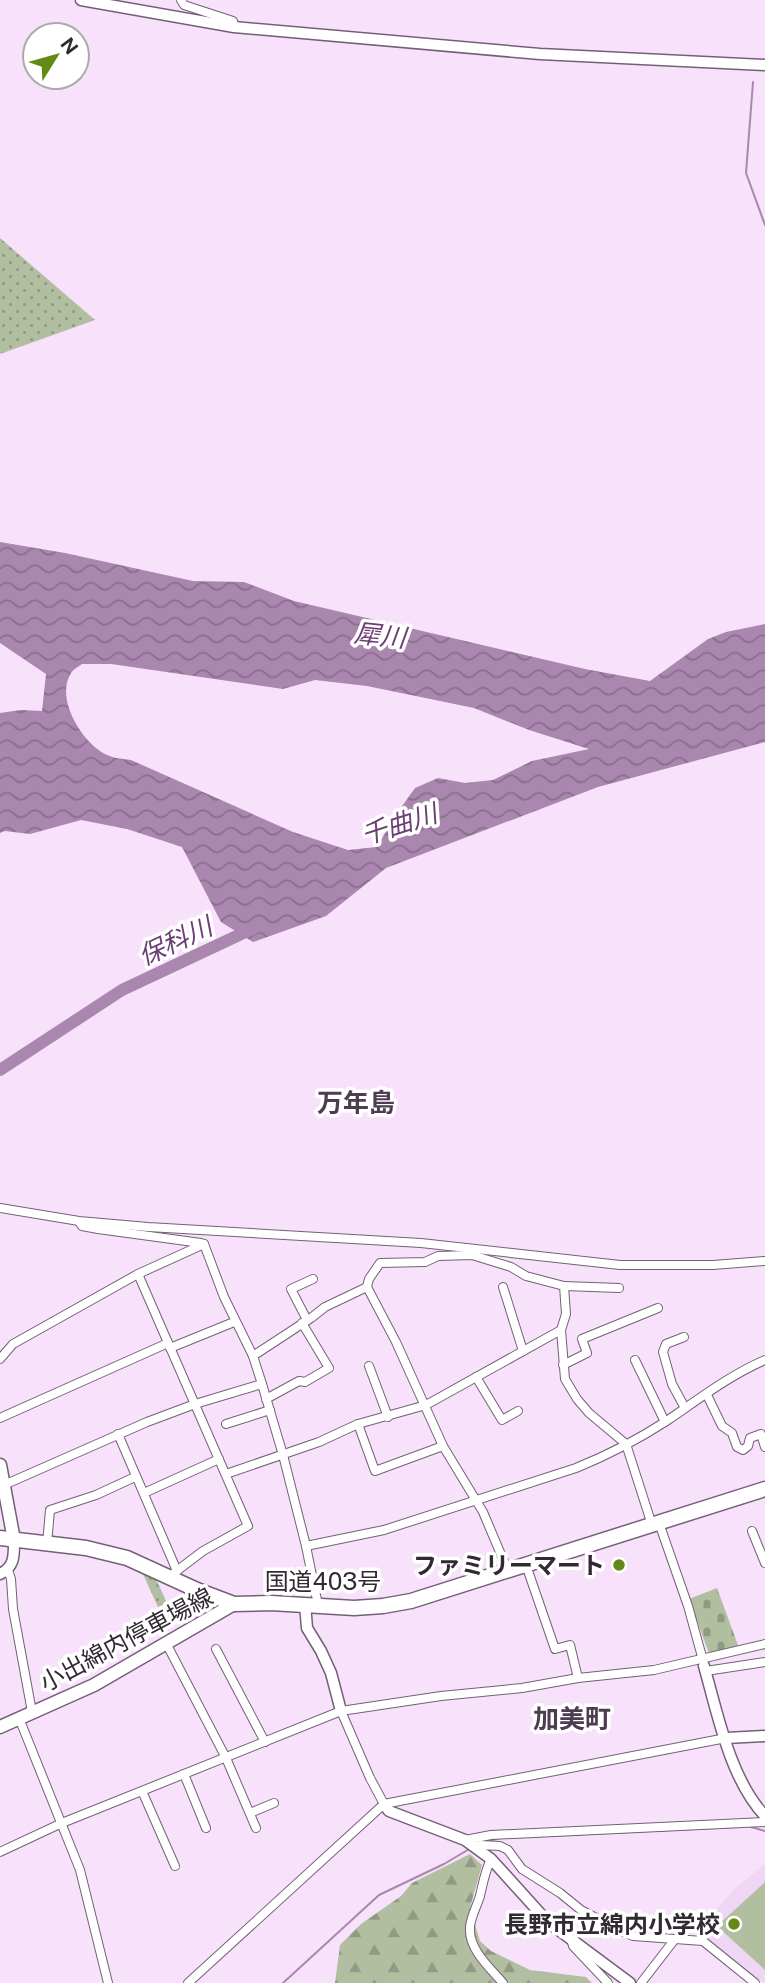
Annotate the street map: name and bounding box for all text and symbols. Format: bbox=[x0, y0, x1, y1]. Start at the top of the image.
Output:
north arrow bbox=[21, 21, 91, 91]
text: N bbox=[56, 33, 83, 58]
water label: 犀川 bbox=[353, 617, 410, 653]
water label: 千曲川 bbox=[357, 796, 444, 851]
water label: 保科川 bbox=[133, 909, 220, 972]
district label: 万年島 bbox=[317, 1087, 395, 1118]
place label: ファミリーマート bbox=[413, 1551, 605, 1579]
marker: ファミリーマート bbox=[611, 1557, 627, 1573]
street label: 国道403号 bbox=[265, 1567, 381, 1595]
street label: 小出綿内停車場線 bbox=[35, 1582, 217, 1696]
district label: 加美町 bbox=[533, 1703, 611, 1734]
place label: 長野市立綿内小学校 bbox=[504, 1910, 720, 1938]
marker: 長野市立綿内小学校 bbox=[726, 1916, 742, 1932]

